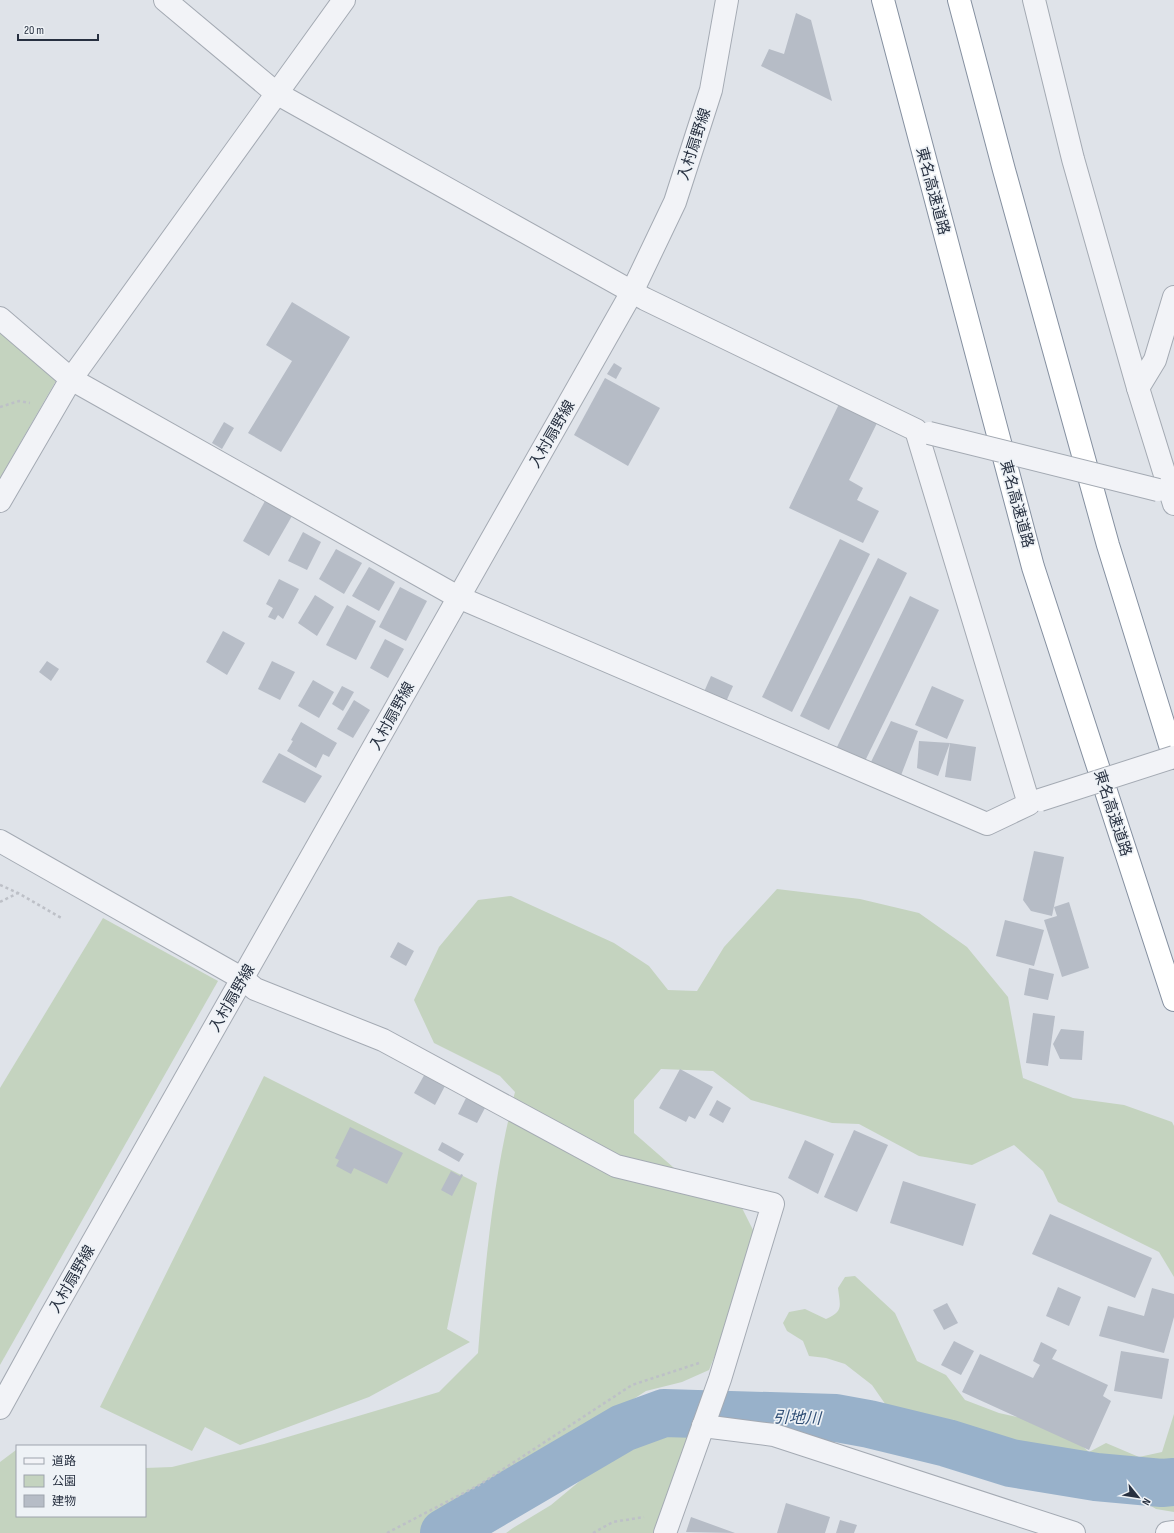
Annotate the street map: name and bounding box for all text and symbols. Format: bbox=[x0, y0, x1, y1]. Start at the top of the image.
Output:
scale bar bbox=[18, 16, 98, 42]
text: 20 m bbox=[24, 23, 44, 38]
street label: 入村扇野線 bbox=[674, 106, 715, 183]
street label: 東名高速道路 bbox=[912, 145, 953, 237]
street label: 入村扇野線 bbox=[525, 397, 579, 471]
street label: 東名高速道路 bbox=[996, 458, 1037, 550]
street label: 入村扇野線 bbox=[366, 679, 419, 754]
street label: 東名高速道路 bbox=[1090, 767, 1135, 859]
street label: 入村扇野線 bbox=[205, 961, 259, 1035]
street label: 入村扇野線 bbox=[45, 1242, 99, 1316]
water label: 引地川 bbox=[773, 1408, 823, 1429]
legend bbox=[16, 1445, 146, 1517]
text: 道路 bbox=[52, 1454, 76, 1469]
text: 公園 bbox=[52, 1474, 76, 1489]
north arrow bbox=[1118, 1477, 1158, 1517]
text: 建物 bbox=[52, 1494, 76, 1509]
text: N bbox=[1139, 1496, 1153, 1508]

